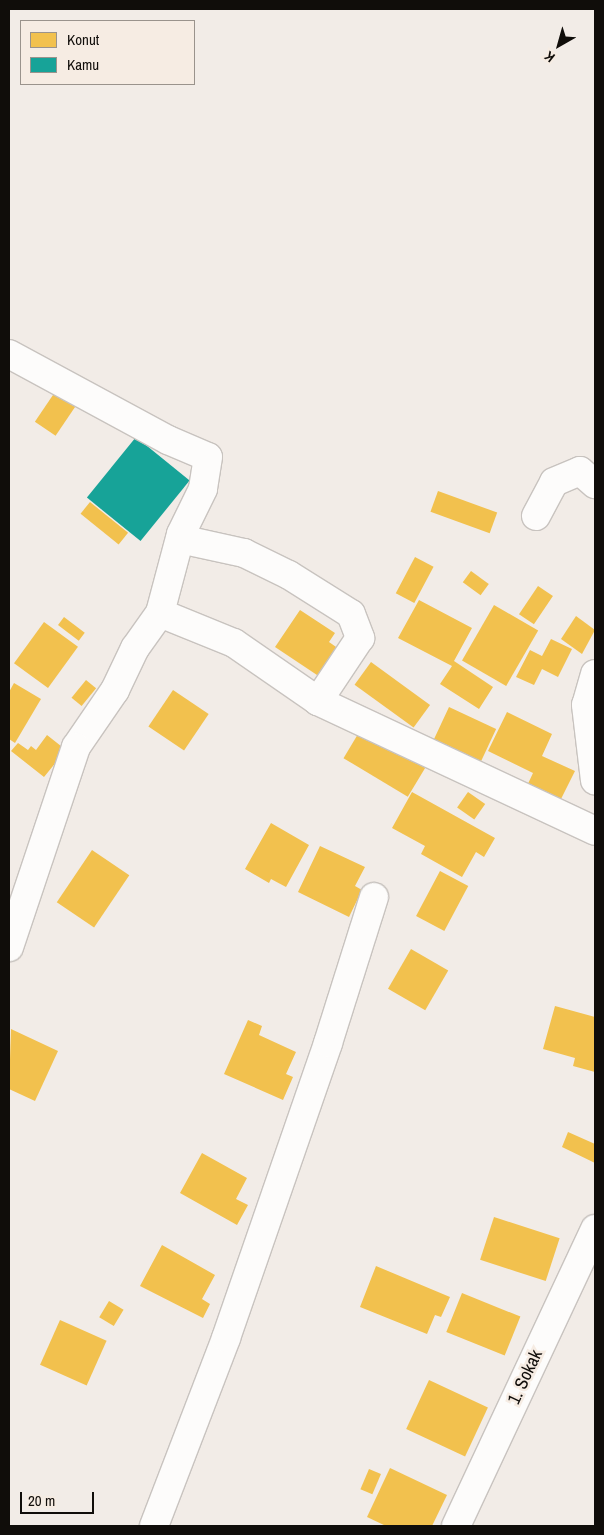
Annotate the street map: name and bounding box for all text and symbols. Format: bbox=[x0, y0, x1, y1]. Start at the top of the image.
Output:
legend bbox=[20, 20, 195, 85]
north arrow bbox=[534, 20, 584, 70]
text: Konut bbox=[67, 29, 99, 50]
text: K bbox=[541, 47, 559, 66]
text: Kamu bbox=[67, 54, 99, 75]
street label: 1. Sokak bbox=[503, 1346, 547, 1408]
scale bar bbox=[22, 1482, 96, 1514]
text: 20 m bbox=[28, 1490, 55, 1511]

